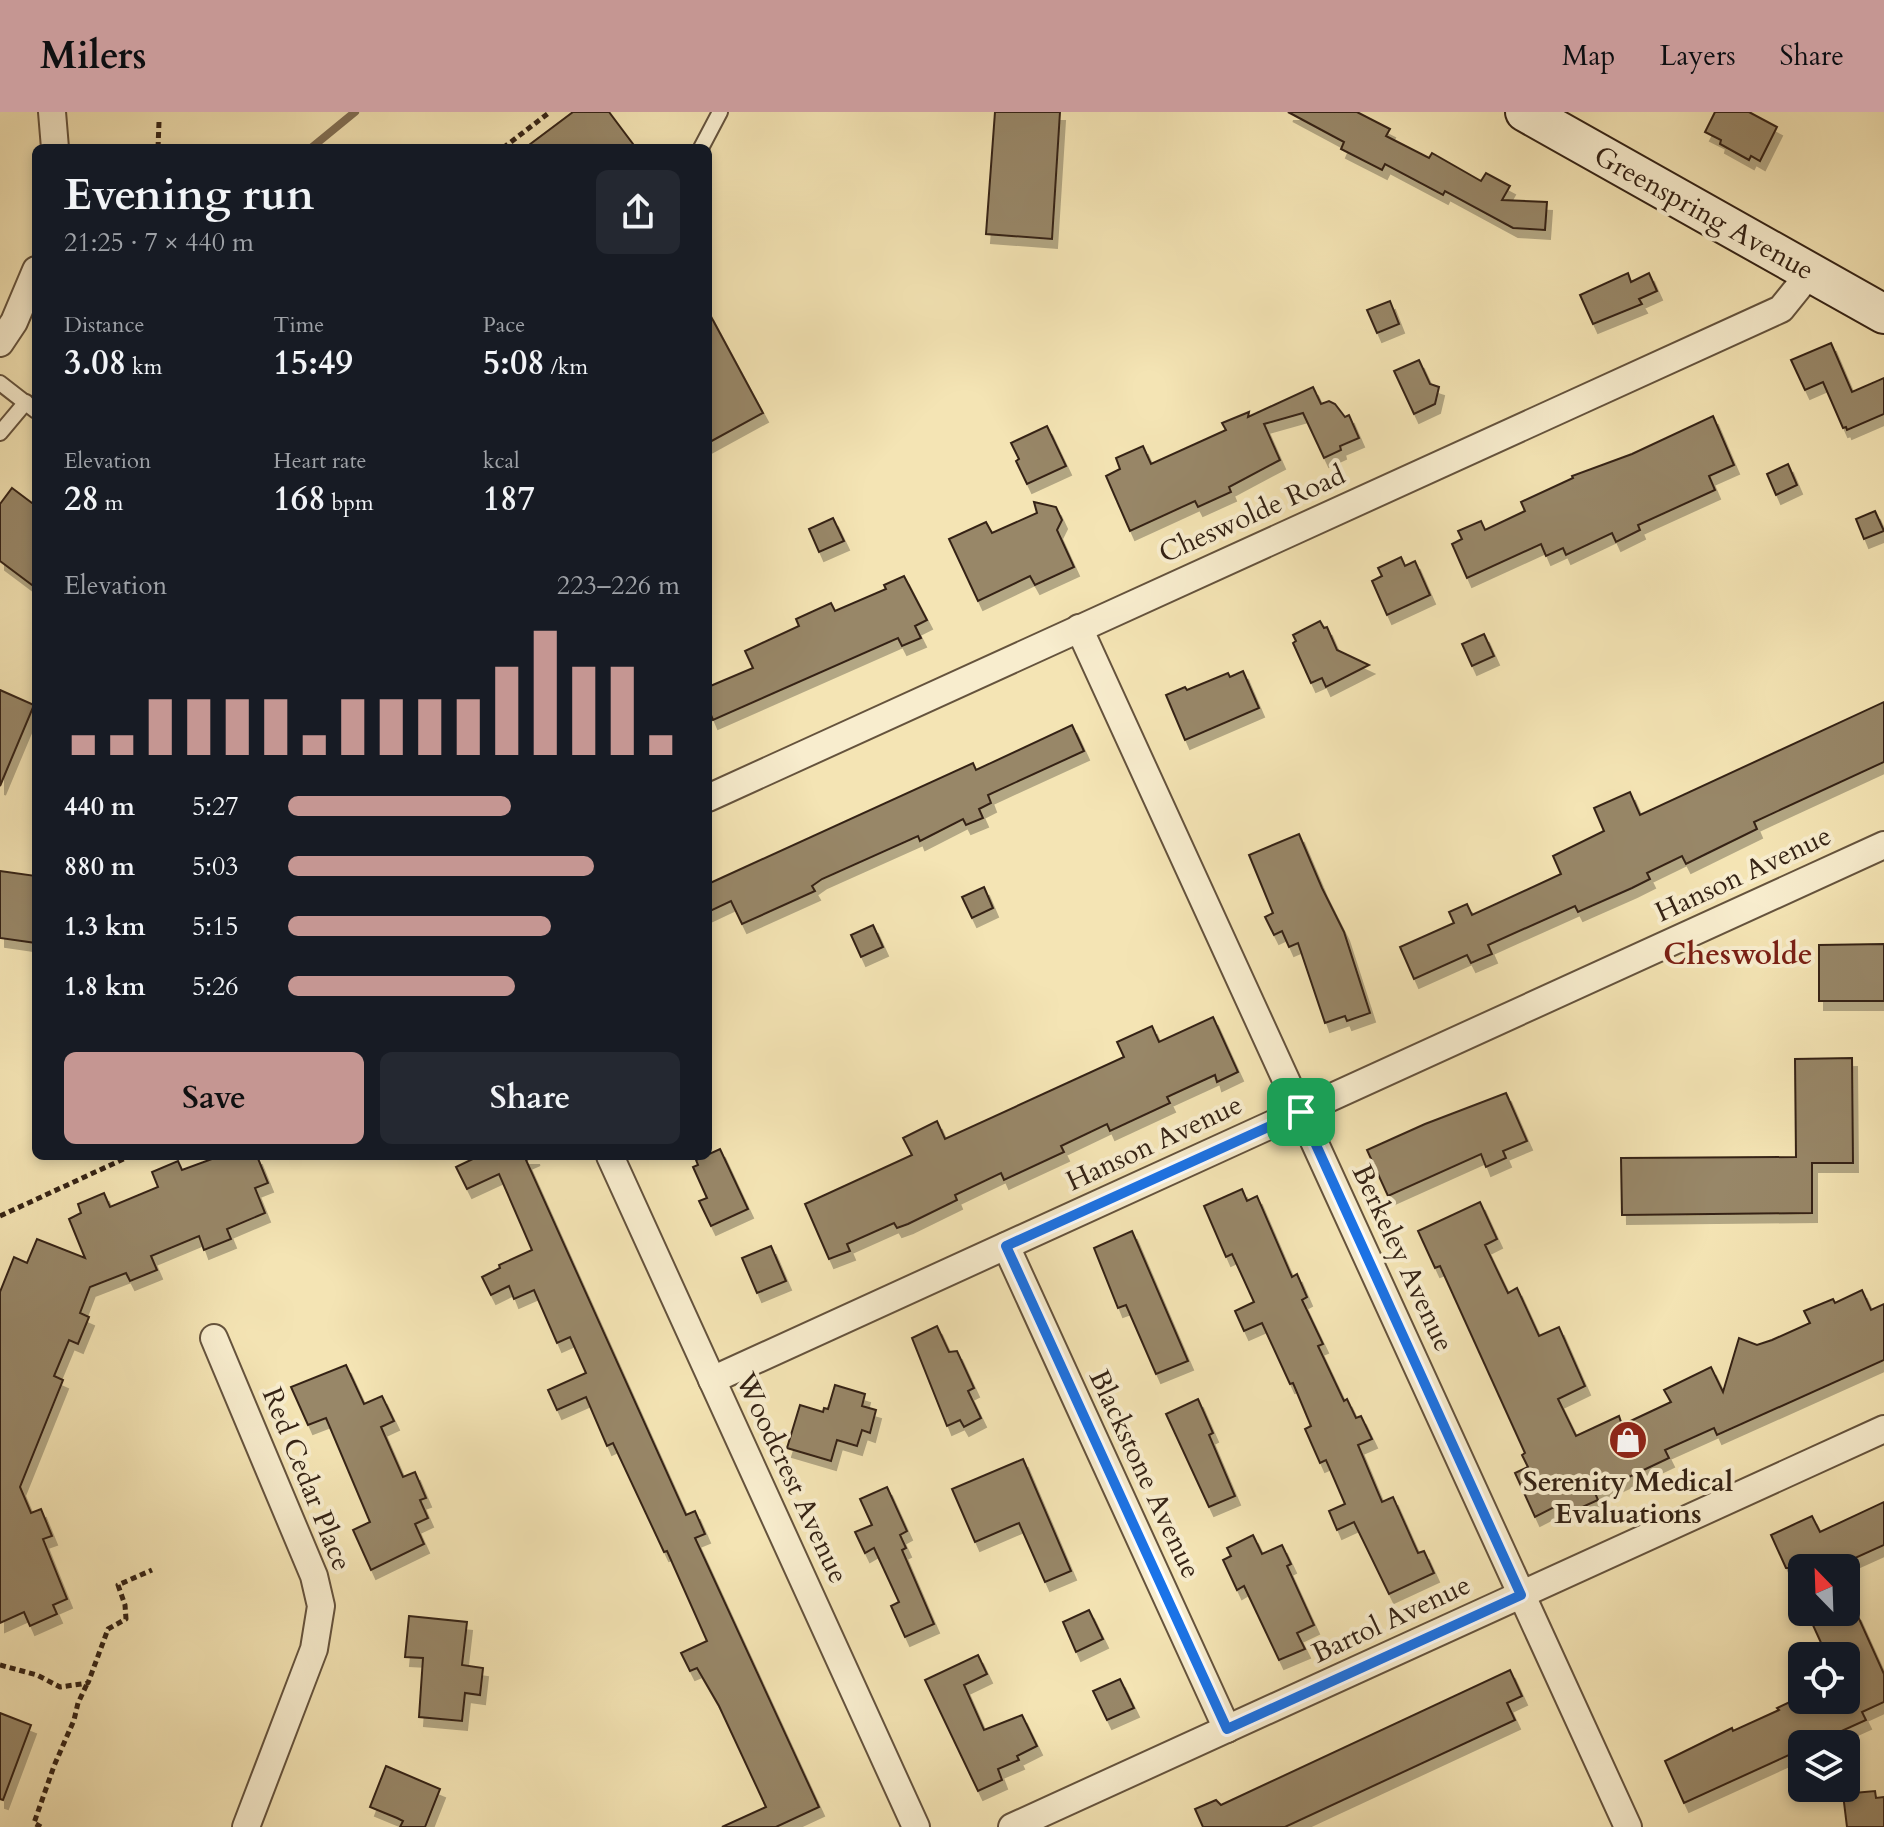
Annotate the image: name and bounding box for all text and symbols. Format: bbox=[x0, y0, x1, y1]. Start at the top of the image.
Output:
text: Milers bbox=[40, 30, 147, 82]
text: Map bbox=[1562, 37, 1615, 75]
text: Layers bbox=[1659, 37, 1736, 75]
text: Share bbox=[1780, 37, 1844, 75]
street label: Greenspring Avenue bbox=[1587, 137, 1821, 289]
text: Evening run bbox=[64, 165, 314, 225]
button: share bbox=[596, 170, 680, 254]
text: 21:25 · 7 × 440 m bbox=[64, 225, 254, 260]
text: Distance bbox=[64, 310, 144, 340]
text: Time bbox=[273, 310, 324, 340]
text: Pace bbox=[483, 310, 525, 340]
text: 3.08 bbox=[64, 340, 126, 386]
text: 15:49 bbox=[273, 340, 353, 386]
text: 5:08 bbox=[483, 340, 545, 386]
text: km bbox=[126, 352, 162, 382]
text: /km bbox=[545, 352, 588, 382]
text: Elevation bbox=[64, 446, 151, 476]
text: Heart rate bbox=[273, 446, 367, 476]
text: kcal bbox=[483, 446, 520, 476]
street label: Cheswolde Road bbox=[1153, 456, 1351, 572]
text: 28 bbox=[64, 476, 99, 522]
text: 168 bbox=[273, 476, 326, 522]
text: 187 bbox=[483, 476, 535, 522]
text: m bbox=[99, 488, 123, 518]
text: bpm bbox=[326, 488, 374, 518]
text: Elevation bbox=[64, 568, 167, 603]
text: 223–226 m bbox=[557, 568, 680, 603]
text: 440 m bbox=[64, 789, 135, 824]
text: 5:27 bbox=[192, 789, 239, 824]
street label: Hanson Avenue bbox=[1649, 817, 1837, 931]
text: 880 m bbox=[64, 849, 135, 884]
text: 5:03 bbox=[192, 849, 239, 884]
text: 1.3 km bbox=[64, 909, 145, 944]
text: 5:15 bbox=[192, 909, 239, 944]
district label: Cheswolde bbox=[1663, 934, 1813, 975]
text: 1.8 km bbox=[64, 969, 145, 1004]
text: 5:26 bbox=[192, 969, 239, 1004]
button: Save bbox=[64, 1052, 364, 1144]
button: Share bbox=[380, 1052, 680, 1144]
pin bbox=[1267, 1078, 1335, 1146]
street label: Hanson Avenue bbox=[1060, 1086, 1248, 1200]
icon: arrive bbox=[1279, 1090, 1323, 1134]
street label: Berkeley Avenue bbox=[1343, 1158, 1463, 1358]
street label: Blackstone Avenue bbox=[1080, 1363, 1210, 1585]
street label: Woodcrest Avenue bbox=[726, 1366, 857, 1589]
street label: Red Cedar Place bbox=[253, 1382, 361, 1576]
shop icon: Serenity Medical Evaluations bbox=[1607, 1419, 1649, 1461]
place label: Serenity Medical Evaluations bbox=[1523, 1463, 1733, 1533]
north arrow bbox=[1788, 1554, 1860, 1626]
map controls bbox=[1788, 1554, 1860, 1802]
street label: Bartol Avenue bbox=[1306, 1566, 1476, 1672]
button: locate bbox=[1788, 1642, 1860, 1714]
button: layers bbox=[1788, 1730, 1860, 1802]

